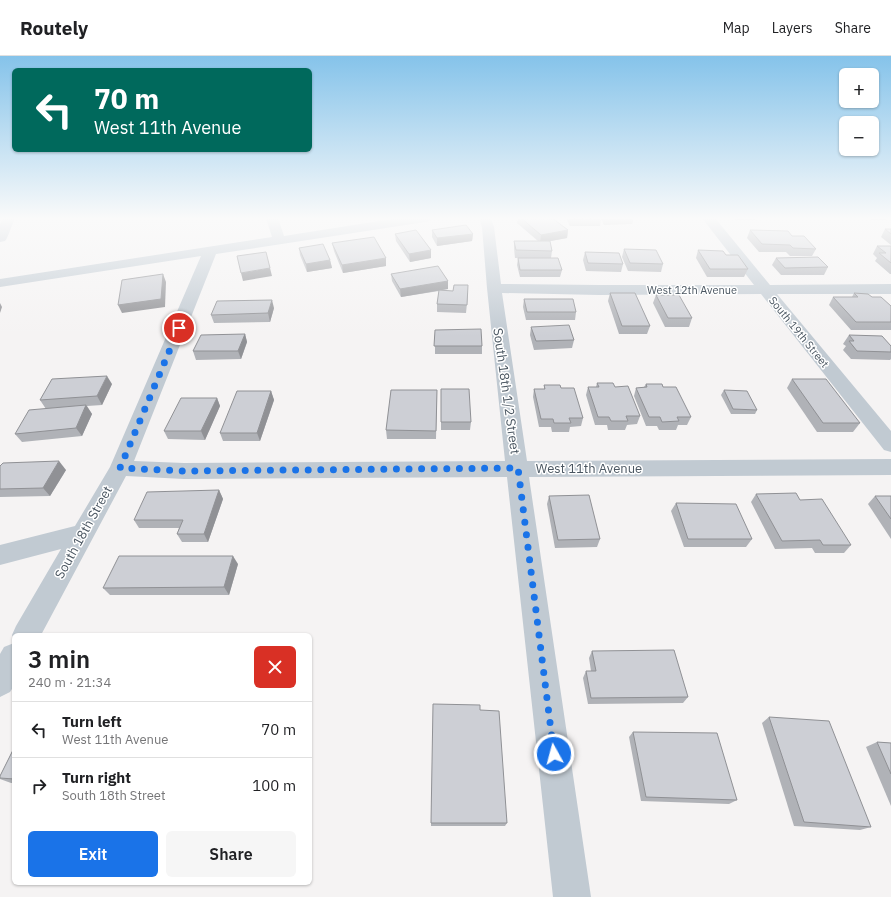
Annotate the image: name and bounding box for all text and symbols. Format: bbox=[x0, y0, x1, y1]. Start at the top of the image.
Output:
text: Routely bbox=[20, 16, 88, 40]
text: Map bbox=[723, 19, 750, 37]
text: Layers bbox=[772, 19, 813, 37]
text: Share bbox=[835, 19, 871, 37]
map controls bbox=[839, 68, 879, 156]
button: + bbox=[839, 68, 879, 108]
text: 70 m bbox=[94, 80, 159, 117]
icon: left bbox=[28, 84, 80, 136]
text: West 11th Avenue bbox=[94, 116, 241, 139]
button: − bbox=[839, 116, 879, 156]
street label: West 12th Avenue bbox=[647, 283, 737, 297]
street label: South 19th Street bbox=[766, 294, 832, 371]
pin bbox=[162, 311, 196, 345]
icon: arrive bbox=[168, 317, 190, 339]
street label: South 18th 1/2 Street bbox=[489, 327, 524, 455]
street label: West 11th Avenue bbox=[536, 460, 642, 477]
street label: South 18th Street bbox=[51, 483, 116, 582]
text: 3 min bbox=[28, 643, 90, 675]
button: close bbox=[254, 646, 296, 688]
text: 240 m · 21:34 bbox=[28, 674, 111, 691]
text: Turn left bbox=[62, 712, 122, 731]
icon: left bbox=[28, 719, 50, 741]
text: 70 m bbox=[261, 720, 296, 739]
text: West 11th Avenue bbox=[62, 731, 168, 748]
position arrow bbox=[533, 733, 575, 775]
text: Turn right bbox=[62, 768, 131, 787]
icon: right bbox=[28, 775, 50, 797]
text: 100 m bbox=[252, 776, 296, 795]
text: South 18th Street bbox=[62, 787, 166, 804]
button: Exit bbox=[28, 831, 158, 877]
button: Share bbox=[166, 831, 296, 877]

